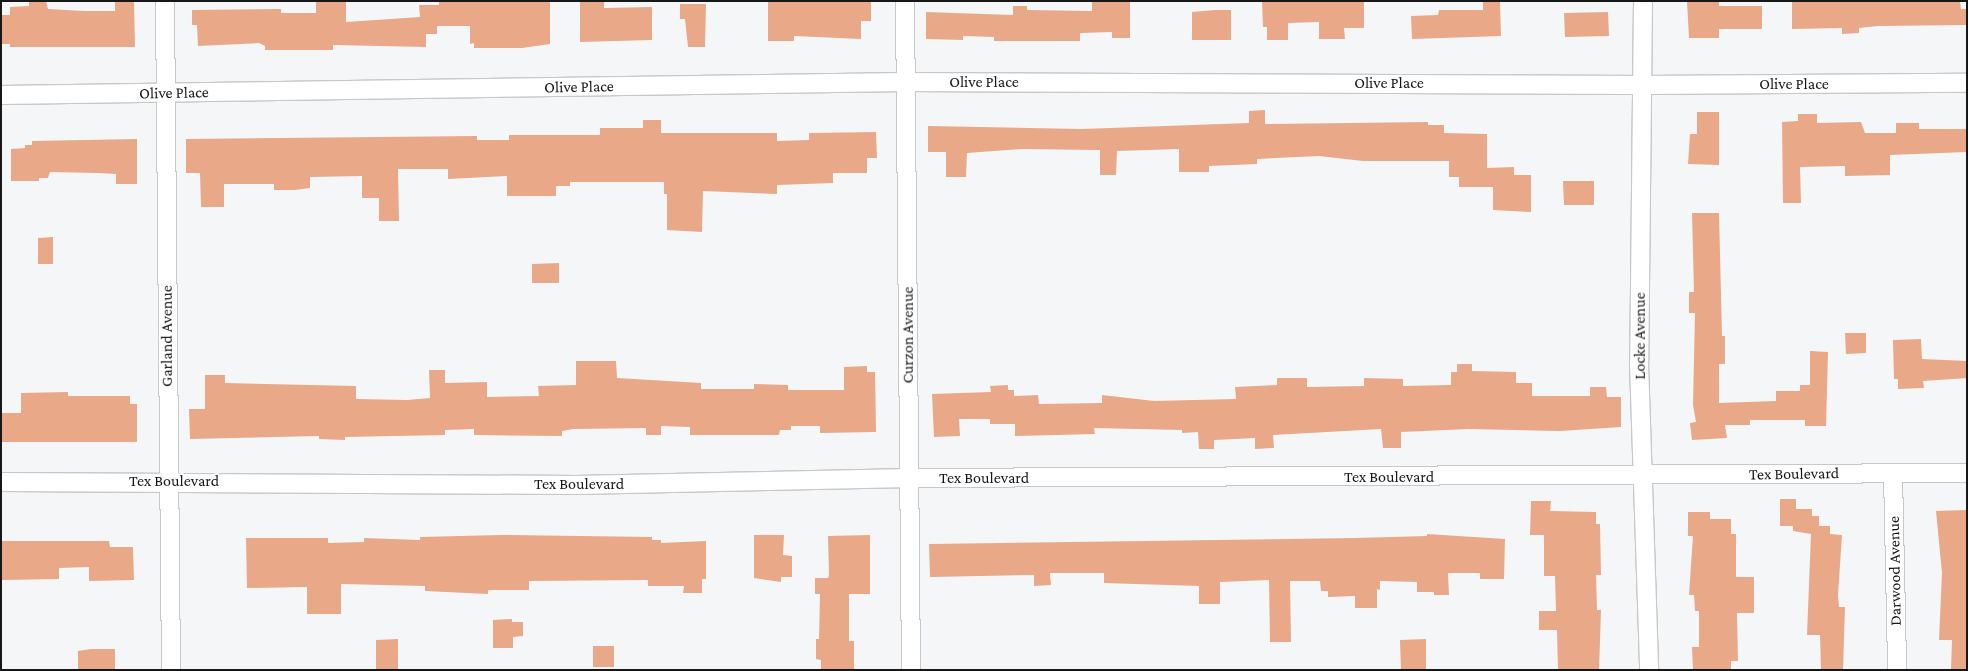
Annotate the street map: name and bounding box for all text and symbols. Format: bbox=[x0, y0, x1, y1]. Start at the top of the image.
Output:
street label: Olive Place bbox=[949, 72, 1019, 92]
street label: Olive Place bbox=[1354, 73, 1424, 93]
street label: Olive Place bbox=[1759, 74, 1829, 94]
street label: Olive Place bbox=[544, 77, 614, 97]
street label: Olive Place bbox=[139, 83, 209, 103]
street label: Garland Avenue bbox=[157, 285, 177, 387]
street label: Curzon Avenue bbox=[898, 287, 918, 383]
street label: Locke Avenue bbox=[1630, 292, 1650, 380]
street label: Tex Boulevard bbox=[1749, 464, 1839, 484]
street label: Tex Boulevard bbox=[1344, 467, 1434, 487]
street label: Tex Boulevard bbox=[939, 468, 1029, 488]
street label: Tex Boulevard bbox=[129, 471, 219, 491]
street label: Tex Boulevard bbox=[534, 474, 624, 494]
street label: Darwood Avenue bbox=[1884, 516, 1906, 626]

